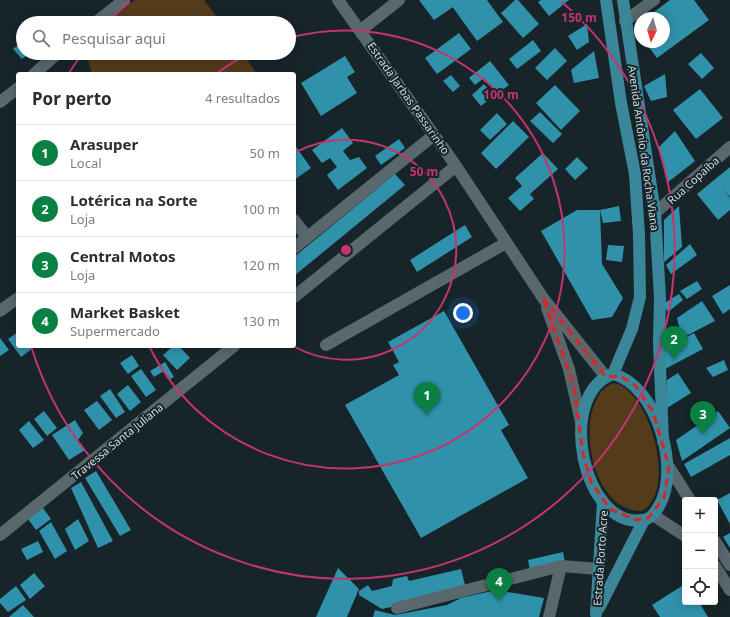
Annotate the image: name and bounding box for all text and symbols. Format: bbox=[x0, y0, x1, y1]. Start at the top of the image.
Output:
text: 150 m bbox=[561, 9, 597, 26]
north arrow bbox=[634, 12, 670, 48]
search box bbox=[16, 16, 296, 60]
icon: search bbox=[30, 27, 52, 49]
text: Pesquisar aqui bbox=[62, 28, 166, 48]
street label: Estrada Jarbas Passarinho bbox=[365, 39, 454, 157]
street label: Avenida Antônio da Rocha Viana bbox=[625, 64, 663, 232]
text: 100 m bbox=[483, 86, 519, 103]
text: Por perto bbox=[32, 87, 112, 110]
text: 4 resultados bbox=[205, 89, 280, 107]
text: Arasuper bbox=[70, 134, 138, 154]
text: 1 bbox=[41, 144, 49, 162]
text: 50 m bbox=[250, 144, 280, 162]
street label: Rua Copaíba bbox=[664, 153, 722, 207]
text: Local bbox=[70, 154, 102, 172]
text: 50 m bbox=[410, 163, 438, 180]
text: Lotérica na Sorte bbox=[70, 190, 198, 210]
text: 2 bbox=[41, 200, 49, 218]
text: 100 m bbox=[242, 200, 280, 218]
text: Loja bbox=[70, 210, 95, 228]
centre of rings bbox=[339, 243, 353, 257]
text: Central Motos bbox=[70, 246, 176, 266]
text: 3 bbox=[41, 256, 49, 274]
text: 120 m bbox=[242, 256, 280, 274]
text: Loja bbox=[70, 266, 95, 284]
text: Market Basket bbox=[70, 302, 180, 322]
your location bbox=[453, 303, 473, 323]
text: 4 bbox=[41, 312, 49, 330]
text: 130 m bbox=[242, 312, 280, 330]
text: Supermercado bbox=[70, 322, 160, 340]
pin: 2 bbox=[661, 326, 687, 359]
pin: 1 bbox=[414, 382, 440, 415]
street label: Travessa Santa Juliana bbox=[68, 399, 166, 483]
pin: 3 bbox=[690, 401, 716, 434]
map controls bbox=[682, 497, 718, 605]
button: + bbox=[682, 497, 718, 533]
street label: Estrada Porto Acre bbox=[589, 510, 611, 606]
button: − bbox=[682, 533, 718, 569]
pin: 4 bbox=[486, 568, 512, 601]
button: locate bbox=[682, 569, 718, 605]

